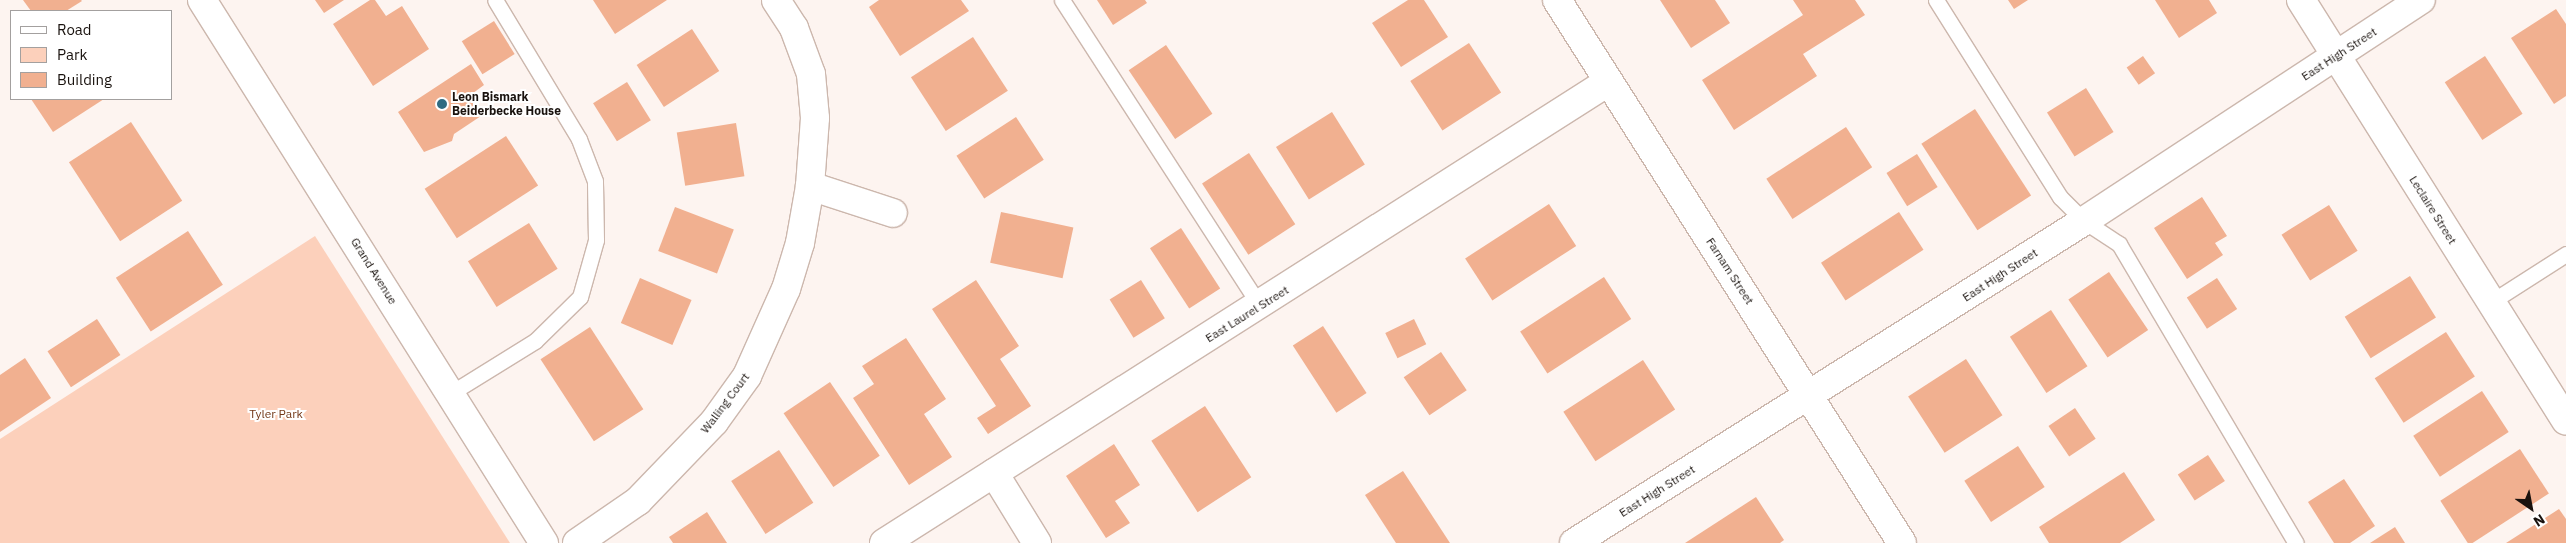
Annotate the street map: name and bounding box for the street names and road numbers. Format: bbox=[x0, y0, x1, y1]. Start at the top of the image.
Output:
street label: East High Street bbox=[2299, 24, 2379, 84]
street label: Leclaire Street bbox=[2406, 173, 2460, 247]
street label: Grand Avenue bbox=[348, 235, 400, 307]
street label: Farnam Street bbox=[1703, 235, 1757, 307]
street label: East High Street bbox=[1960, 245, 2040, 305]
street label: East Laurel Street bbox=[1203, 283, 1291, 345]
street label: Walling Court bbox=[698, 370, 752, 436]
street label: East High Street bbox=[1616, 462, 1698, 520]

